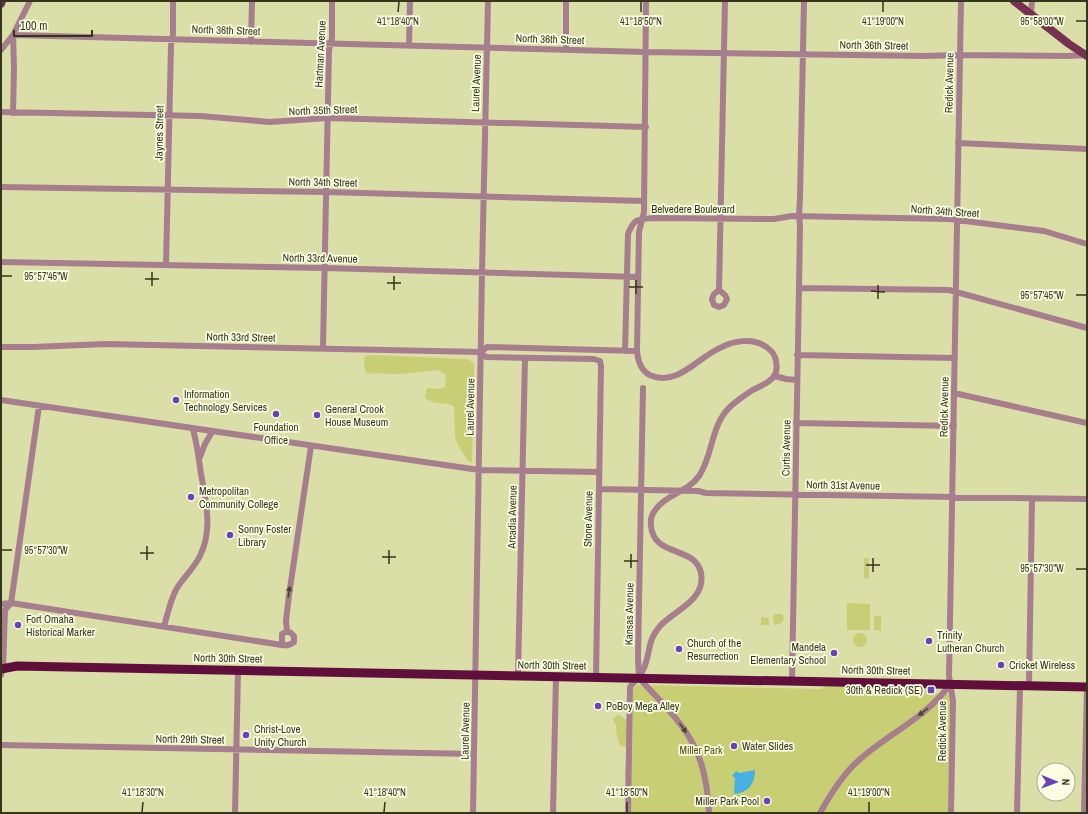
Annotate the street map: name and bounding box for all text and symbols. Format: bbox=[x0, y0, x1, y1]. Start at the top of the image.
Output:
scale bar bbox=[14, 12, 92, 38]
text: 41°18'40"N bbox=[377, 15, 419, 28]
text: 41°18'50"N bbox=[620, 15, 662, 28]
text: 41°19'00"N bbox=[862, 15, 904, 28]
text: 95°58'00"W bbox=[1020, 15, 1064, 28]
text: 100 m bbox=[20, 18, 47, 34]
street label: Hartman Avenue bbox=[311, 20, 329, 88]
street label: North 36th Street bbox=[191, 22, 261, 38]
street label: North 36th Street bbox=[515, 31, 585, 47]
street label: North 36th Street bbox=[840, 37, 909, 53]
street label: Redick Avenue bbox=[941, 53, 957, 113]
street label: Laurel Avenue bbox=[468, 54, 484, 112]
street label: North 35th Street bbox=[288, 102, 358, 118]
street label: Jaynes Street bbox=[152, 105, 166, 161]
street label: North 34th Street bbox=[289, 174, 358, 190]
street label: Belvedere Boulevard bbox=[651, 202, 735, 216]
street label: North 34th Street bbox=[910, 202, 980, 220]
street label: North 33rd Avenue bbox=[282, 250, 358, 266]
text: 95°57'45"W bbox=[24, 270, 68, 283]
text: 95°57'45"W bbox=[1020, 289, 1064, 302]
street label: North 33rd Street bbox=[206, 329, 276, 345]
street label: Redick Avenue bbox=[936, 377, 952, 437]
street label: Laurel Avenue bbox=[462, 378, 478, 436]
place label: Information Technology Services bbox=[184, 387, 268, 414]
marker: Information Technology Services bbox=[171, 395, 181, 405]
place label: General Crook House Museum bbox=[325, 402, 388, 429]
marker: Foundation Office bbox=[271, 409, 281, 419]
marker: General Crook House Museum bbox=[312, 410, 322, 420]
place label: Foundation Office bbox=[253, 420, 299, 447]
street label: Curtis Avenue bbox=[779, 420, 793, 476]
street label: North 31st Avenue bbox=[806, 477, 880, 493]
place label: Metropolitan Community College bbox=[199, 484, 278, 511]
street label: Arcadia Avenue bbox=[504, 485, 520, 550]
street label: Stone Avenue bbox=[581, 491, 595, 547]
marker: Metropolitan Community College bbox=[186, 492, 196, 502]
place label: Sonny Foster Library bbox=[238, 522, 291, 549]
marker: Sonny Foster Library bbox=[225, 530, 235, 540]
text: 95°57'30"W bbox=[24, 544, 68, 557]
text: 95°57'30"W bbox=[1020, 562, 1064, 575]
street label: Kansas Avenue bbox=[621, 583, 637, 645]
one-way arrow bbox=[286, 586, 292, 598]
place label: Fort Omaha Historical Marker bbox=[26, 612, 95, 639]
marker: Fort Omaha Historical Marker bbox=[13, 620, 23, 630]
place label: Trinity Lutheran Church bbox=[937, 628, 1004, 655]
place label: Church of the Resurrection bbox=[687, 636, 741, 663]
marker: Trinity Lutheran Church bbox=[924, 636, 934, 646]
place label: Mandela Elementary School bbox=[750, 640, 826, 667]
marker: Church of the Resurrection bbox=[674, 644, 684, 654]
marker: Mandela Elementary School bbox=[829, 648, 839, 658]
street label: North 30th Street bbox=[194, 650, 263, 666]
street label: North 30th Street bbox=[518, 657, 587, 673]
place label: Cricket Wireless bbox=[1009, 658, 1076, 672]
marker: Cricket Wireless bbox=[996, 660, 1006, 670]
street label: North 30th Street bbox=[842, 662, 911, 678]
place label: 30th & Redick (SE) bbox=[846, 683, 923, 697]
marker: 30th & Redick (SE) bbox=[926, 685, 936, 695]
place label: PoBoy Mega Alley bbox=[606, 699, 680, 713]
marker: PoBoy Mega Alley bbox=[593, 701, 603, 711]
street label: Redick Avenue bbox=[935, 701, 949, 761]
street label: Laurel Avenue bbox=[457, 702, 473, 760]
one-way arrow bbox=[917, 707, 928, 716]
place label: Christ-Love Unity Church bbox=[254, 722, 307, 749]
one-way arrow bbox=[679, 723, 687, 734]
marker: Christ-Love Unity Church bbox=[241, 730, 251, 740]
street label: North 29th Street bbox=[156, 731, 225, 747]
place label: Water Slides bbox=[742, 739, 794, 753]
marker: Water Slides bbox=[729, 741, 739, 751]
park label: Miller Park bbox=[679, 743, 723, 757]
north arrow bbox=[1036, 762, 1076, 802]
text: N bbox=[1059, 779, 1073, 786]
text: 41°18'30"N bbox=[122, 786, 164, 799]
text: 41°18'40"N bbox=[364, 786, 406, 799]
text: 41°18'50"N bbox=[606, 786, 648, 799]
text: 41°19'00"N bbox=[848, 786, 890, 799]
place label: Miller Park Pool bbox=[695, 794, 759, 808]
marker: Miller Park Pool bbox=[762, 796, 772, 806]

